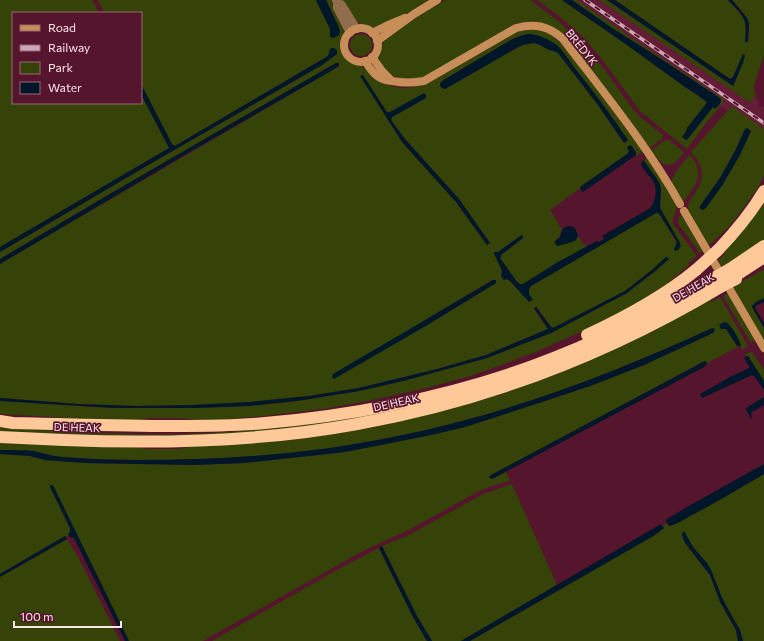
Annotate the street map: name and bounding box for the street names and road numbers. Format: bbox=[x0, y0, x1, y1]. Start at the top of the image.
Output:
street label: BRÉDYK bbox=[563, 25, 602, 68]
street label: DE HEAK bbox=[670, 269, 717, 304]
street label: DE HEAK bbox=[372, 390, 421, 414]
street label: DE HEAK bbox=[54, 420, 101, 434]

